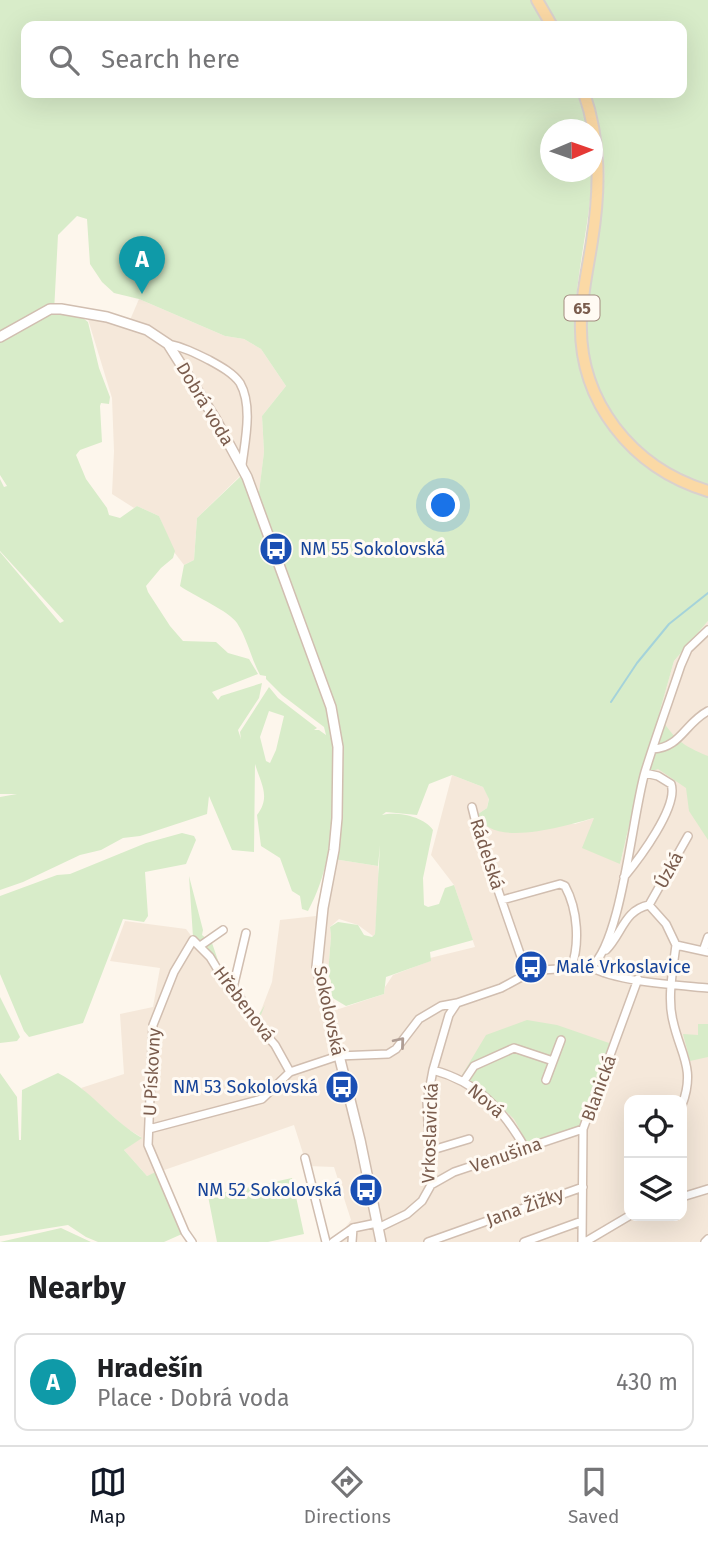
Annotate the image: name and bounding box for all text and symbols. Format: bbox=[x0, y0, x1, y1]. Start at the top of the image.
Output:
search box bbox=[21, 21, 687, 98]
icon: search bbox=[45, 41, 83, 79]
text: Search here bbox=[101, 44, 240, 75]
north arrow bbox=[540, 119, 603, 182]
pin: A bbox=[119, 236, 165, 294]
road number: 65 bbox=[564, 296, 600, 320]
street label: Dobrá voda bbox=[171, 358, 239, 450]
your location bbox=[426, 488, 460, 522]
bus stop icon: NM 55 Sokolovská bbox=[257, 530, 295, 568]
place label: NM 55 Sokolovská bbox=[300, 538, 445, 560]
street label: Rádelská bbox=[465, 816, 509, 892]
street label: Úzká bbox=[649, 847, 688, 892]
bus stop icon: Malé Vrkoslavice bbox=[512, 948, 550, 986]
place label: Malé Vrkoslavice bbox=[556, 956, 691, 978]
street label: Hřebenová bbox=[209, 962, 279, 1046]
street label: Sokolovská bbox=[309, 964, 349, 1058]
street label: U Pískovny bbox=[139, 1027, 165, 1117]
one-way arrow bbox=[392, 1037, 405, 1049]
street label: Blanická bbox=[577, 1052, 621, 1124]
bus stop icon: NM 53 Sokolovská bbox=[323, 1068, 361, 1106]
place label: NM 53 Sokolovská bbox=[173, 1076, 318, 1098]
street label: Nová bbox=[463, 1079, 509, 1123]
street label: Vrkoslavická bbox=[417, 1082, 443, 1184]
map controls bbox=[624, 1095, 687, 1221]
button: locate bbox=[624, 1095, 687, 1158]
street label: Venušina bbox=[467, 1133, 545, 1177]
button: layers bbox=[624, 1158, 687, 1221]
bus stop icon: NM 52 Sokolovská bbox=[347, 1171, 385, 1209]
place label: NM 52 Sokolovská bbox=[197, 1179, 342, 1201]
street label: Jana Žižky bbox=[483, 1183, 567, 1231]
text: Nearby bbox=[28, 1270, 126, 1306]
text: Hradešín bbox=[97, 1353, 203, 1384]
text: A bbox=[46, 1368, 60, 1396]
text: 430 m bbox=[616, 1368, 678, 1396]
text: Place · Dobrá voda bbox=[97, 1384, 290, 1412]
tab: Map bbox=[89, 1463, 127, 1528]
tab: Directions bbox=[304, 1463, 391, 1528]
tab: Saved bbox=[568, 1463, 619, 1528]

